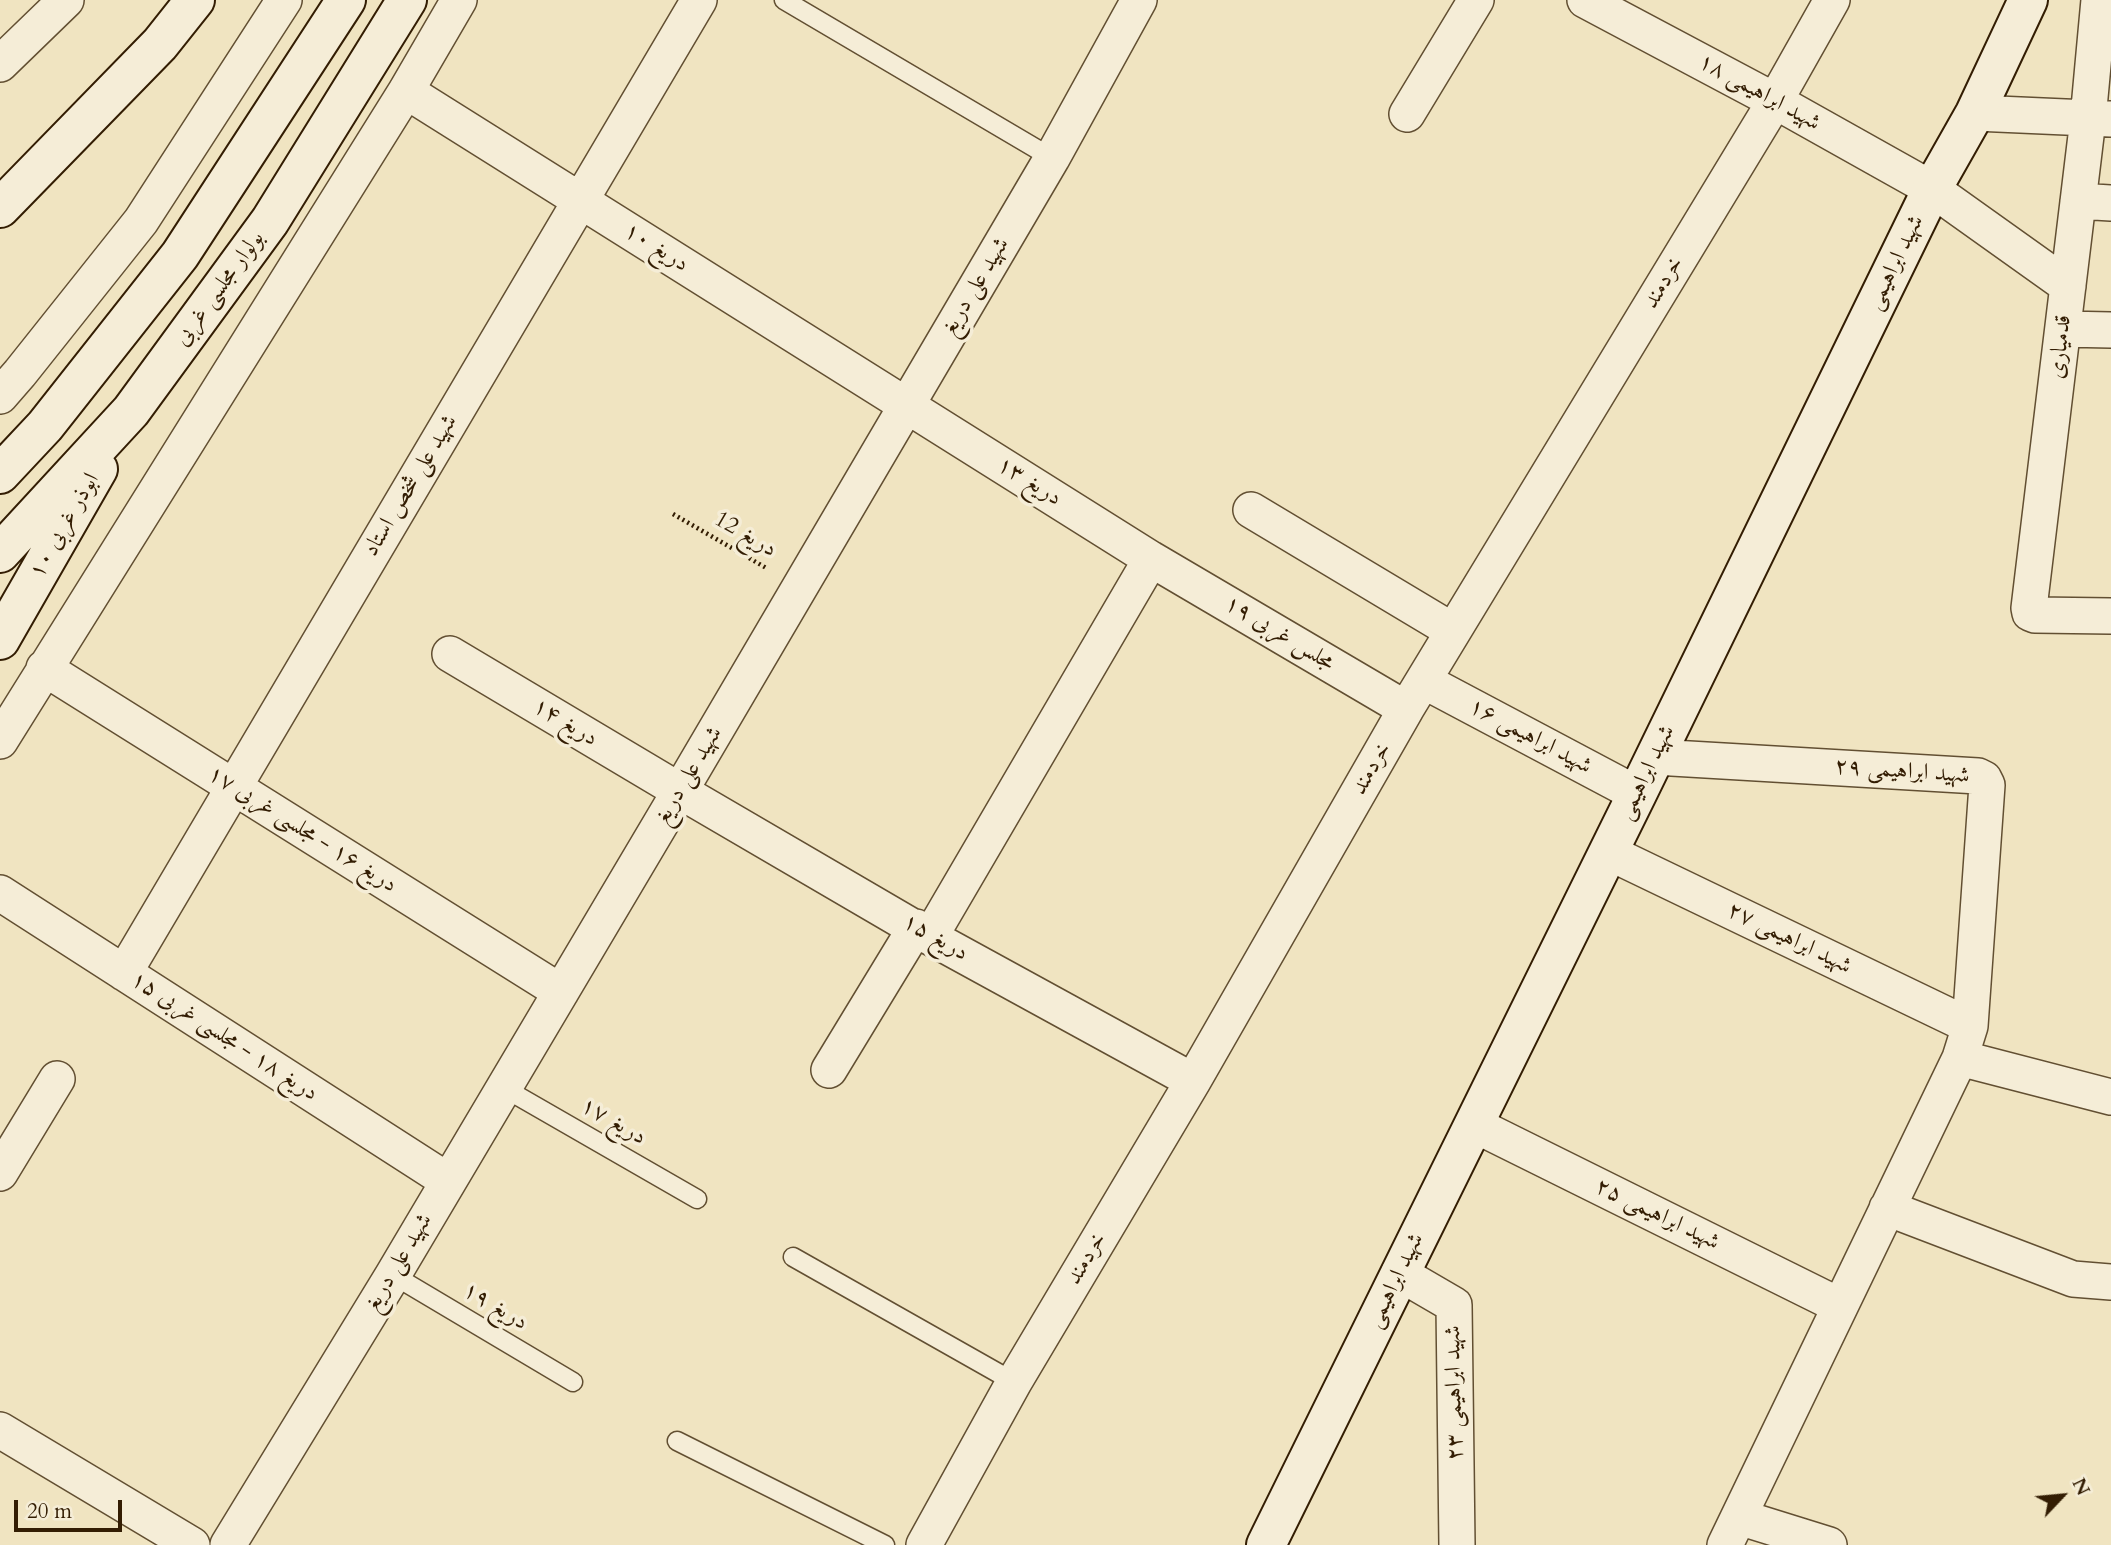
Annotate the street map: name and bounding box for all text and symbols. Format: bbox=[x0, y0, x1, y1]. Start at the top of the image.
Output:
street label: شهید ابراهیمی ۱۸ bbox=[1693, 48, 1825, 138]
street label: شهید ابراهیمی bbox=[1861, 211, 1931, 315]
street label: دریغ ۱۰ bbox=[619, 217, 693, 279]
street label: بولوار مجلسی غربی bbox=[169, 226, 271, 352]
street label: شهید علی دریغ bbox=[936, 233, 1016, 341]
street label: خردمند bbox=[1638, 252, 1690, 314]
street label: قدمیاری bbox=[2043, 313, 2079, 381]
street label: شهید علی شخص استاد bbox=[358, 410, 464, 562]
street label: دریغ ۱۳ bbox=[992, 451, 1066, 513]
street label: ابوذر غربی ۱۰ bbox=[24, 469, 106, 583]
street label: دریغ 12 bbox=[709, 506, 781, 564]
street label: مجلس غربی ۱۹ bbox=[1219, 590, 1339, 678]
street label: دریغ ۱۴ bbox=[527, 693, 603, 753]
street label: شهید ابراهیمی ۱۶ bbox=[1464, 693, 1596, 781]
street label: شهید ابراهیمی bbox=[1612, 721, 1682, 825]
street label: شهید علی دریغ bbox=[649, 722, 729, 830]
street label: خردمند bbox=[1346, 738, 1398, 800]
street label: شهید ابراهیمی ۲۹ bbox=[1834, 754, 1970, 790]
street label: دریغ ۱۶ - مجلسی غربی ۱۷ bbox=[202, 761, 402, 899]
street label: شهید ابراهیمی ۲۷ bbox=[1722, 897, 1856, 981]
street label: دریغ ۱۵ bbox=[897, 908, 973, 968]
street label: دریغ ۱۸ - مجلسی غربی ۱۵ bbox=[125, 966, 323, 1108]
street label: دریغ ۱۷ bbox=[575, 1092, 651, 1152]
street label: شهید ابراهیمی ۲۵ bbox=[1590, 1173, 1724, 1257]
street label: شهید علی دریغ bbox=[359, 1209, 439, 1317]
street label: خردمند bbox=[1061, 1228, 1113, 1290]
street label: شهید ابراهیمی bbox=[1361, 1229, 1431, 1333]
street label: دریغ ۱۹ bbox=[457, 1277, 533, 1337]
street label: شهید ابراهیمی ۲۳ bbox=[1440, 1325, 1470, 1461]
north arrow bbox=[2027, 1461, 2097, 1531]
text: N bbox=[2066, 1474, 2096, 1500]
scale bar bbox=[18, 1486, 126, 1530]
text: 20 m bbox=[27, 1497, 72, 1526]

